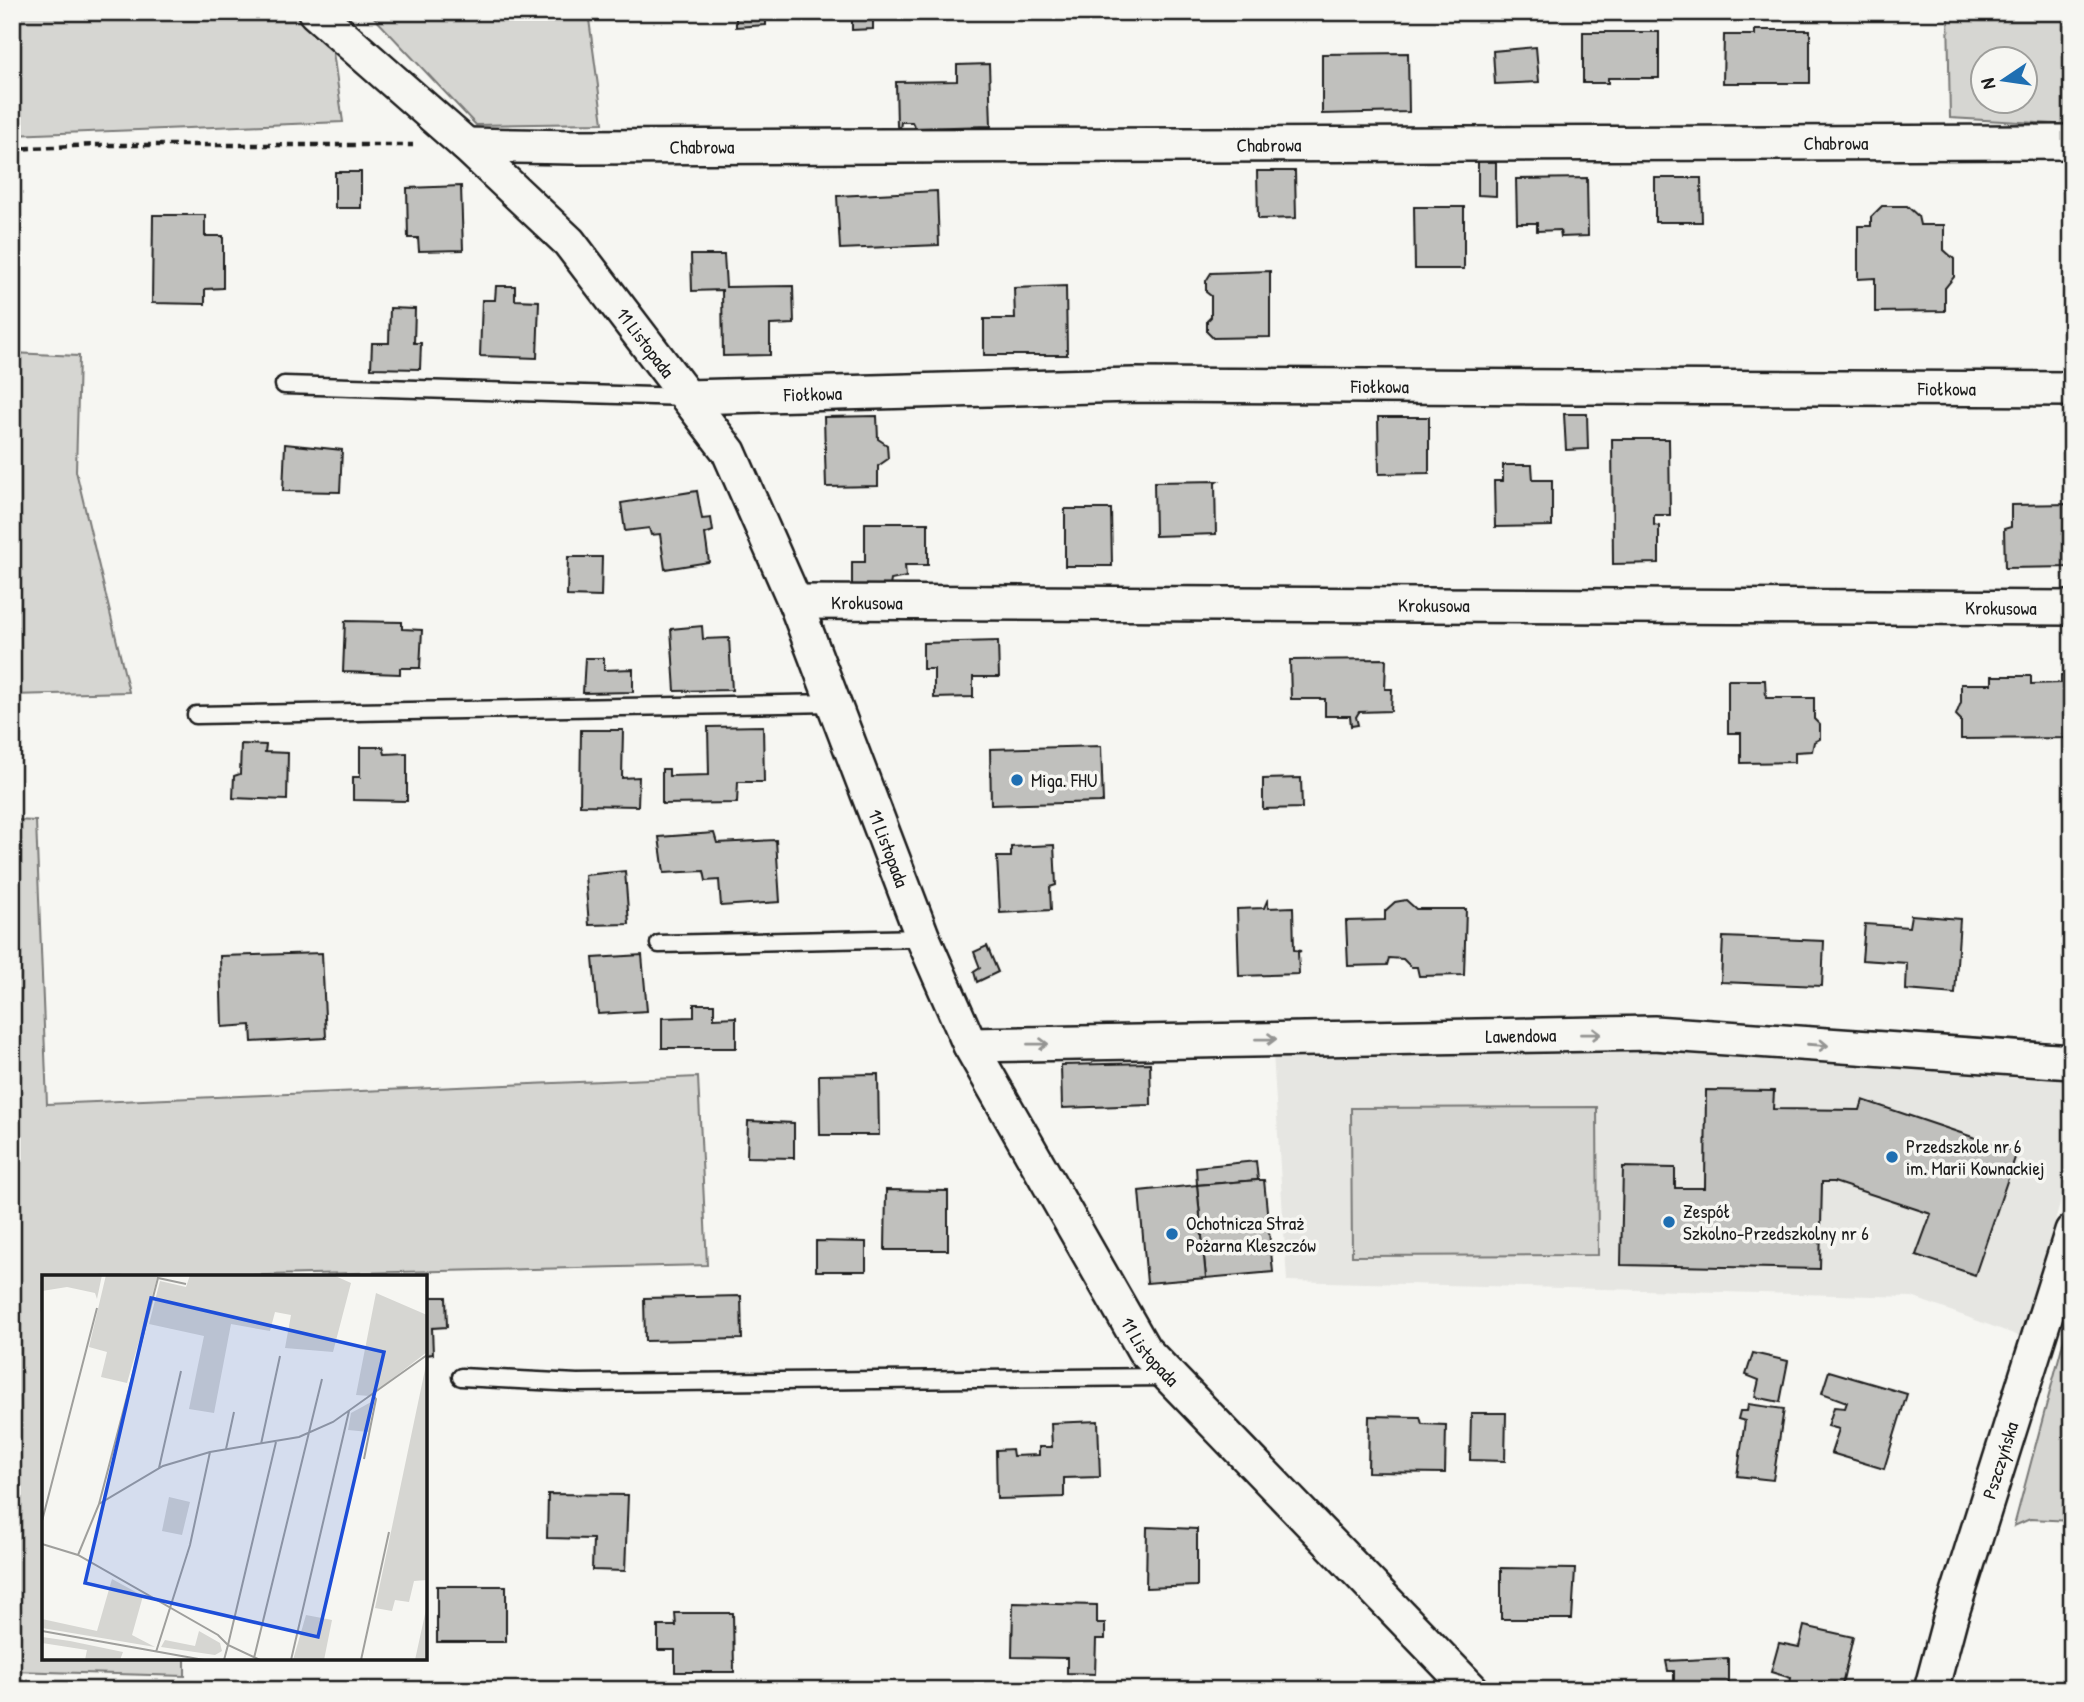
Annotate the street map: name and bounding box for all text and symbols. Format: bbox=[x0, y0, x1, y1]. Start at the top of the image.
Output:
north arrow bbox=[1968, 46, 2038, 116]
text: N bbox=[1974, 76, 2001, 92]
street label: Chabrowa bbox=[1803, 130, 1869, 156]
street label: Chabrowa bbox=[1236, 132, 1302, 158]
street label: Chabrowa bbox=[669, 133, 735, 160]
street label: 11 Listopada bbox=[610, 302, 681, 383]
street label: Fiołkowa bbox=[1350, 373, 1410, 399]
street label: Fiołkowa bbox=[1917, 375, 1977, 402]
street label: Fiołkowa bbox=[783, 380, 843, 407]
street label: Krokusowa bbox=[831, 589, 903, 616]
street label: Krokusowa bbox=[1398, 592, 1470, 618]
street label: Krokusowa bbox=[1965, 594, 2037, 621]
place label: Miga. FHU bbox=[1031, 767, 1097, 793]
marker: Miga. FHU bbox=[1009, 772, 1025, 788]
street label: 11 Listopada bbox=[862, 805, 916, 891]
street label: Lawendowa bbox=[1485, 1022, 1557, 1049]
one-way arrow bbox=[1580, 1028, 1603, 1041]
one-way arrow bbox=[1254, 1033, 1277, 1046]
one-way arrow bbox=[1027, 1037, 1050, 1050]
one-way arrow bbox=[1807, 1039, 1829, 1052]
place label: Przedszkole nr 6 im. Marii Kownackiej bbox=[1906, 1133, 2045, 1181]
marker: Przedszkole nr 6 im. Marii Kownackiej bbox=[1884, 1149, 1900, 1165]
place label: Zespół Szkolno-Przedszkolny nr 6 bbox=[1683, 1198, 1869, 1246]
place label: Ochotnicza Straż Pożarna Kleszczów bbox=[1186, 1210, 1316, 1258]
marker: Zespół Szkolno-Przedszkolny nr 6 bbox=[1661, 1214, 1677, 1230]
marker: Ochotnicza Straż Pożarna Kleszczów bbox=[1164, 1226, 1180, 1242]
inset map bbox=[42, 1275, 427, 1660]
street label: 11 Listopada bbox=[1115, 1312, 1185, 1392]
street label: Pszczyńska bbox=[1976, 1418, 2024, 1502]

